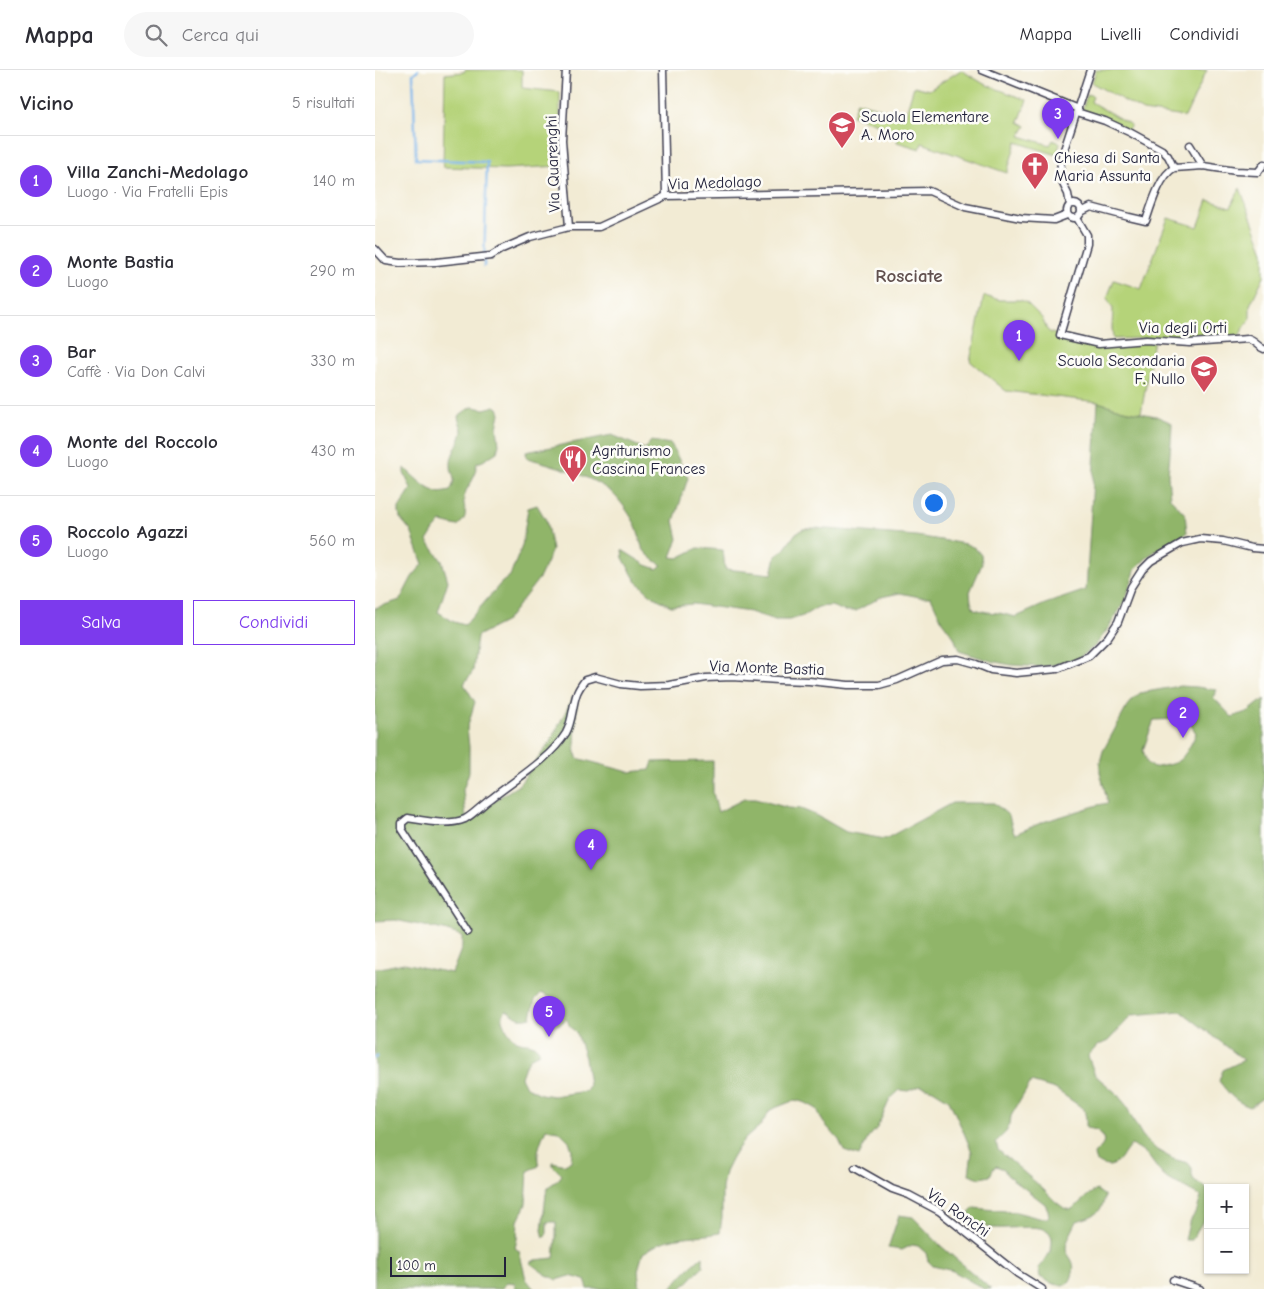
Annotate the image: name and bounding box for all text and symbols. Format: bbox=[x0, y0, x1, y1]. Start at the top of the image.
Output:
search box bbox=[124, 12, 474, 57]
text: Mappa bbox=[25, 21, 94, 49]
icon: search bbox=[142, 21, 170, 49]
text: Cerca qui bbox=[182, 24, 259, 46]
text: Mappa bbox=[1020, 24, 1072, 45]
text: Livelli bbox=[1100, 24, 1142, 45]
text: Condividi bbox=[1170, 24, 1239, 45]
text: Vicino bbox=[20, 91, 74, 115]
text: 5 risultati bbox=[292, 94, 355, 112]
pin: 3 bbox=[1042, 98, 1074, 139]
place label: Scuola Elementare A. Moro bbox=[861, 108, 989, 144]
school or university icon: Scuola Elementare A. Moro bbox=[827, 110, 857, 149]
street label: Via Quarenghi bbox=[542, 115, 564, 213]
place label: Chiesa di Santa Maria Assunta bbox=[1054, 149, 1160, 185]
church icon: Chiesa di Santa Maria Assunta bbox=[1020, 151, 1050, 190]
text: Villa Zanchi-Medolago bbox=[67, 161, 248, 183]
text: 1 bbox=[33, 172, 39, 190]
text: 140 m bbox=[313, 172, 355, 190]
street label: Via Medolago bbox=[668, 172, 762, 194]
text: Luogo · Via Fratelli Epis bbox=[67, 183, 228, 201]
text: Monte Bastia bbox=[67, 251, 174, 273]
text: 2 bbox=[32, 262, 40, 280]
text: 290 m bbox=[310, 262, 355, 280]
district label: Rosciate bbox=[875, 265, 943, 287]
text: Luogo bbox=[67, 273, 108, 291]
street label: Via degli Orti bbox=[1139, 319, 1227, 337]
pin: 1 bbox=[1003, 320, 1035, 361]
text: Bar bbox=[67, 341, 96, 363]
text: 3 bbox=[32, 352, 40, 370]
text: 330 m bbox=[310, 352, 355, 370]
place label: Scuola Secondaria F. Nullo bbox=[1058, 352, 1185, 388]
school or university icon: Scuola Secondaria F. Nullo bbox=[1189, 354, 1219, 393]
text: Caffè · Via Don Calvi bbox=[67, 363, 205, 381]
text: Monte del Roccolo bbox=[67, 431, 218, 453]
text: 4 bbox=[32, 442, 40, 460]
text: 430 m bbox=[311, 442, 355, 460]
place label: Agriturismo Cascina Frances bbox=[592, 442, 706, 478]
restaurant icon: Agriturismo Cascina Frances bbox=[558, 444, 588, 483]
text: Luogo bbox=[67, 453, 108, 471]
your location bbox=[921, 490, 947, 516]
text: Roccolo Agazzi bbox=[67, 521, 188, 543]
text: 5 bbox=[32, 532, 40, 550]
text: 560 m bbox=[309, 532, 355, 550]
text: Luogo bbox=[67, 543, 108, 561]
button: Salva bbox=[20, 600, 183, 645]
button: Condividi bbox=[193, 600, 355, 645]
street label: Via Monte Bastia bbox=[709, 657, 825, 679]
pin: 2 bbox=[1167, 697, 1199, 738]
pin: 4 bbox=[575, 829, 607, 870]
pin: 5 bbox=[533, 996, 565, 1037]
map controls bbox=[1204, 1184, 1249, 1274]
button: + bbox=[1204, 1184, 1249, 1229]
street label: Via Ronchi bbox=[924, 1185, 993, 1241]
button: − bbox=[1204, 1229, 1249, 1274]
scale bar bbox=[390, 1254, 506, 1277]
text: 100 m bbox=[397, 1257, 436, 1274]

